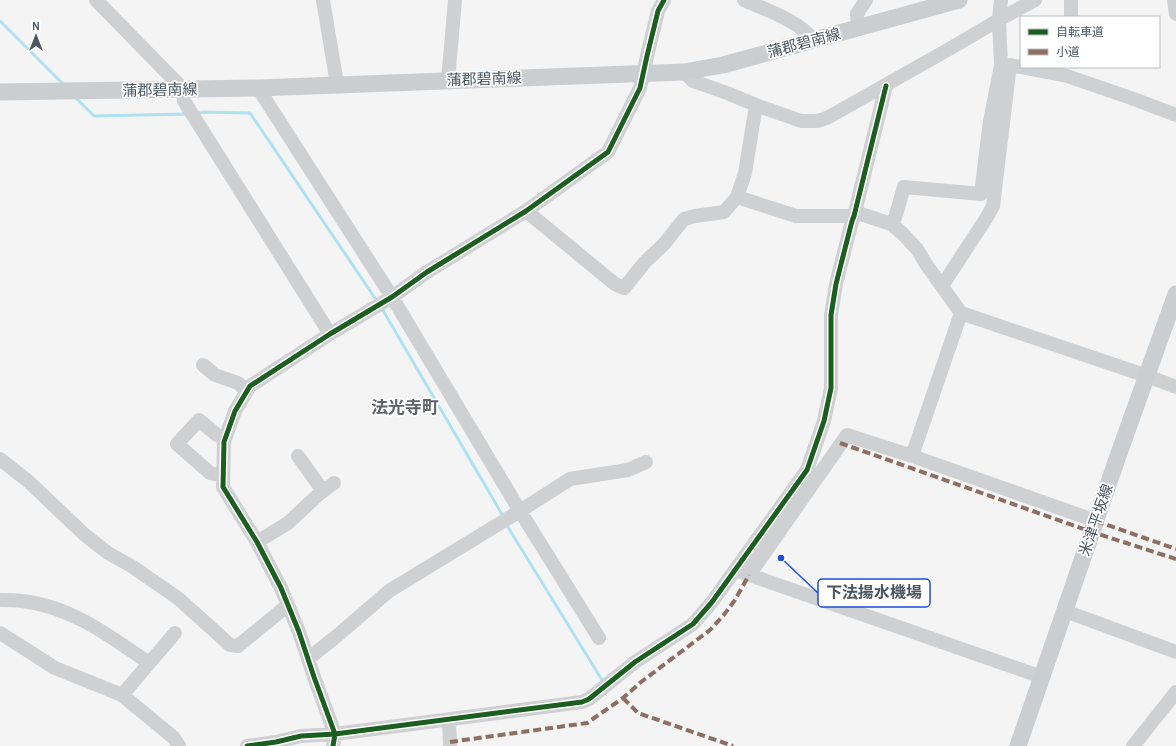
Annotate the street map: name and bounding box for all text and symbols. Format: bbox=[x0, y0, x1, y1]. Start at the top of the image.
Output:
north arrow bbox=[16, 16, 56, 56]
legend bbox=[1020, 16, 1160, 68]
text: N bbox=[32, 20, 40, 33]
street label: 蒲郡碧南線 bbox=[765, 25, 843, 61]
text: 自転車道 bbox=[1056, 25, 1104, 39]
text: 小道 bbox=[1056, 45, 1080, 59]
street label: 蒲郡碧南線 bbox=[446, 69, 522, 89]
street label: 蒲郡碧南線 bbox=[122, 80, 198, 100]
district label: 法光寺町 bbox=[371, 397, 439, 417]
street label: 米津平坂線 bbox=[1075, 482, 1117, 558]
callout: 下法揚水機場 bbox=[818, 579, 930, 607]
text: 下法揚水機場 bbox=[826, 583, 922, 602]

